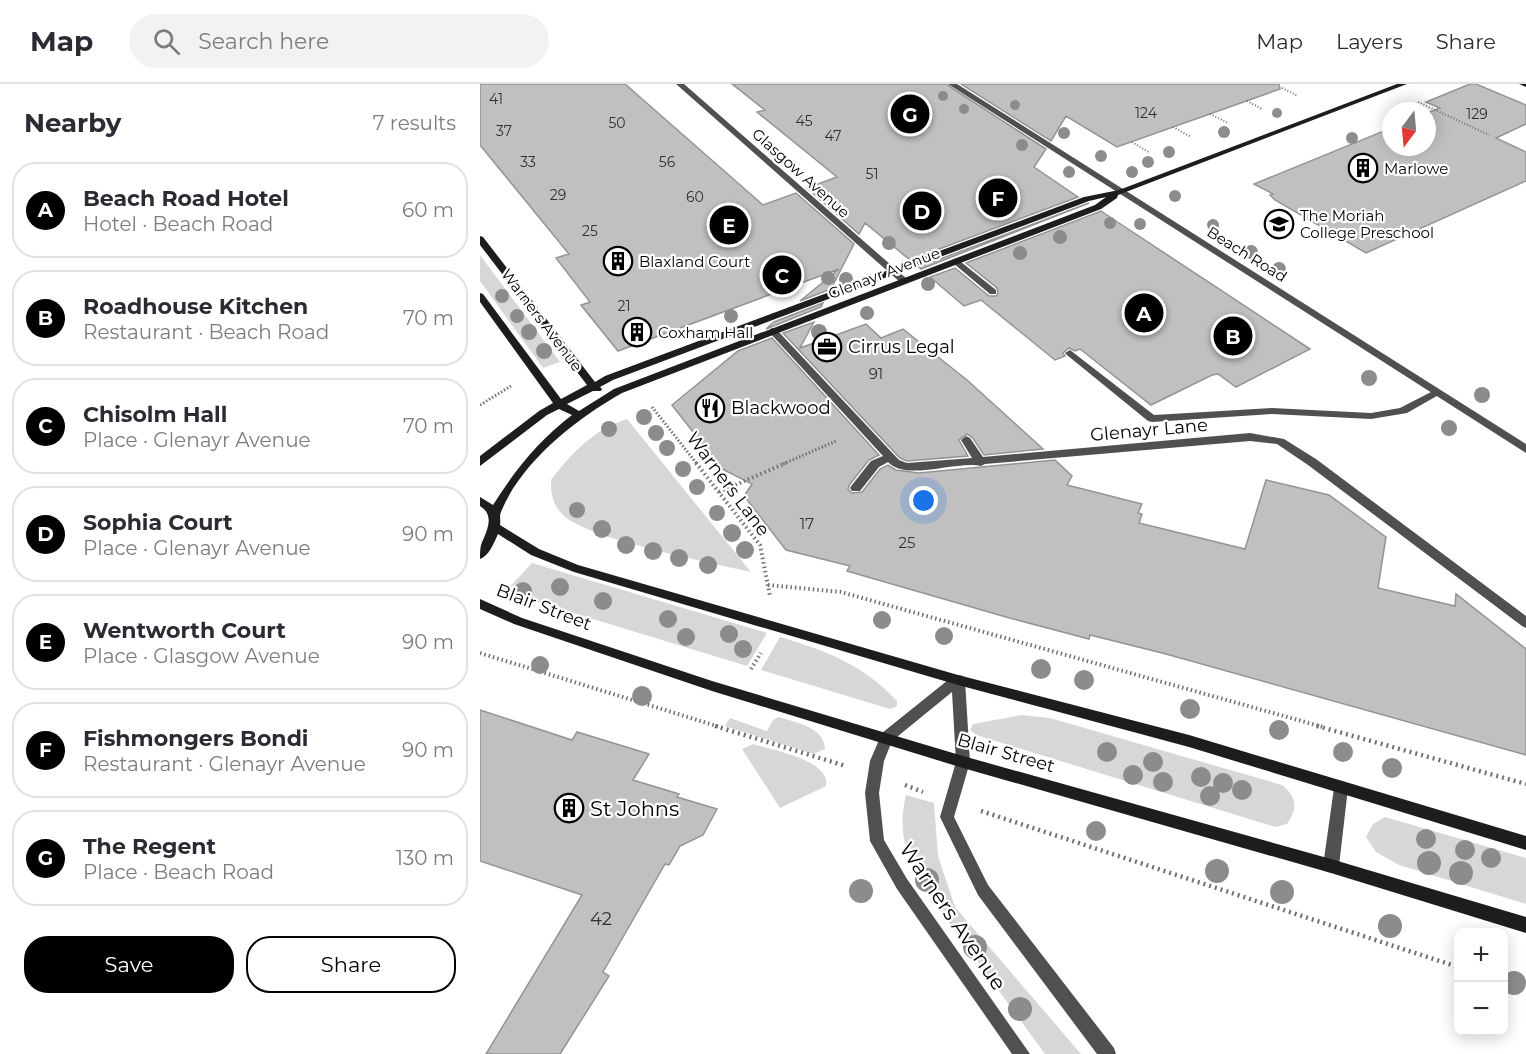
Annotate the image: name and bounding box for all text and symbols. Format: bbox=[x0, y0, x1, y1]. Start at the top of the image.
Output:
search box bbox=[129, 14, 549, 68]
text: Map bbox=[30, 24, 93, 58]
icon: search bbox=[150, 25, 183, 58]
text: Search here bbox=[198, 28, 329, 55]
text: Map bbox=[1256, 29, 1303, 54]
text: Layers bbox=[1336, 29, 1403, 54]
text: Share bbox=[1436, 29, 1496, 54]
house number: 41 bbox=[489, 90, 503, 108]
pin: G bbox=[890, 92, 930, 136]
north arrow bbox=[1382, 102, 1436, 156]
house number: 124 bbox=[1135, 104, 1158, 122]
house number: 129 bbox=[1466, 105, 1488, 123]
text: Nearby bbox=[24, 107, 121, 139]
text: 7 results bbox=[373, 111, 456, 135]
house number: 45 bbox=[795, 112, 813, 130]
house number: 50 bbox=[608, 114, 626, 132]
house number: 37 bbox=[496, 122, 512, 140]
street label: Glasgow Avenue bbox=[748, 124, 854, 222]
house number: 47 bbox=[825, 127, 841, 145]
building icon: Marlowe bbox=[1347, 152, 1379, 184]
house number: 33 bbox=[520, 153, 536, 171]
house number: 56 bbox=[659, 153, 676, 171]
place label: Marlowe bbox=[1384, 159, 1448, 178]
house number: 51 bbox=[866, 165, 878, 183]
pin: F bbox=[978, 176, 1018, 220]
text: Beach Road Hotel bbox=[83, 185, 289, 212]
house number: 29 bbox=[550, 186, 566, 204]
house number: 60 bbox=[686, 188, 704, 206]
pin: D bbox=[902, 188, 942, 234]
text: A bbox=[38, 198, 53, 222]
text: 60 m bbox=[402, 198, 454, 222]
pin: E bbox=[710, 202, 748, 248]
place label: The Moriah College Preschool bbox=[1300, 206, 1434, 242]
school or university icon: The Moriah College Preschool bbox=[1263, 208, 1295, 240]
text: Hotel · Beach Road bbox=[83, 212, 273, 236]
house number: 25 bbox=[582, 222, 598, 240]
street label: Beach Road bbox=[1204, 222, 1290, 286]
street label: Glenayr Avenue bbox=[825, 243, 943, 303]
building icon: Blaxland Court bbox=[602, 245, 634, 277]
place label: Blaxland Court bbox=[639, 252, 750, 271]
pin: C bbox=[762, 252, 802, 297]
street label: Warners Avenue bbox=[497, 265, 587, 375]
pin: A bbox=[1124, 290, 1164, 336]
text: Roadhouse Kitchen bbox=[83, 293, 308, 320]
house number: 21 bbox=[617, 297, 631, 315]
text: B bbox=[38, 306, 53, 330]
text: 70 m bbox=[403, 306, 454, 330]
pin: B bbox=[1214, 314, 1252, 358]
building icon: Coxham Hall bbox=[621, 316, 653, 348]
text: Restaurant · Beach Road bbox=[83, 320, 329, 344]
place label: Coxham Hall bbox=[658, 323, 753, 342]
office icon: Cirrus Legal bbox=[811, 331, 843, 363]
place label: Cirrus Legal bbox=[848, 336, 955, 358]
house number: 91 bbox=[869, 364, 883, 383]
restaurant icon: Blackwood bbox=[694, 392, 726, 424]
place label: Blackwood bbox=[731, 397, 831, 419]
text: Chisolm Hall bbox=[83, 401, 227, 428]
text: C bbox=[38, 414, 53, 438]
text: 70 m bbox=[403, 414, 454, 438]
street label: Glenayr Lane bbox=[1089, 414, 1209, 446]
text: Place · Glenayr Avenue bbox=[83, 428, 311, 452]
street label: Warners Lane bbox=[682, 428, 774, 541]
your location bbox=[909, 486, 938, 515]
text: Sophia Court bbox=[83, 509, 233, 536]
house number: 17 bbox=[800, 514, 814, 533]
text: D bbox=[37, 522, 54, 546]
text: 90 m bbox=[402, 522, 454, 546]
house number: 25 bbox=[898, 533, 916, 552]
text: Place · Glenayr Avenue bbox=[83, 536, 311, 560]
street label: Blair Street bbox=[493, 579, 595, 635]
text: Wentworth Court bbox=[83, 617, 286, 644]
text: E bbox=[39, 630, 52, 654]
text: 90 m bbox=[402, 630, 454, 654]
text: Place · Glasgow Avenue bbox=[83, 644, 320, 668]
text: Fishmongers Bondi bbox=[83, 725, 308, 752]
street label: Blair Street bbox=[955, 729, 1057, 777]
text: F bbox=[39, 738, 52, 762]
text: 90 m bbox=[402, 738, 454, 762]
text: Restaurant · Glenayr Avenue bbox=[83, 752, 366, 776]
building icon: St Johns bbox=[553, 792, 585, 824]
place label: St Johns bbox=[590, 796, 679, 821]
text: The Regent bbox=[83, 833, 216, 860]
street label: Warners Avenue bbox=[894, 837, 1012, 995]
text: G bbox=[38, 846, 53, 870]
text: 130 m bbox=[396, 846, 454, 870]
text: Place · Beach Road bbox=[83, 860, 274, 884]
house number: 42 bbox=[590, 908, 612, 930]
map controls bbox=[1454, 928, 1508, 1036]
button: + bbox=[1454, 928, 1508, 982]
button: Save bbox=[24, 936, 234, 993]
button: Share bbox=[246, 936, 456, 993]
button: − bbox=[1454, 982, 1508, 1036]

